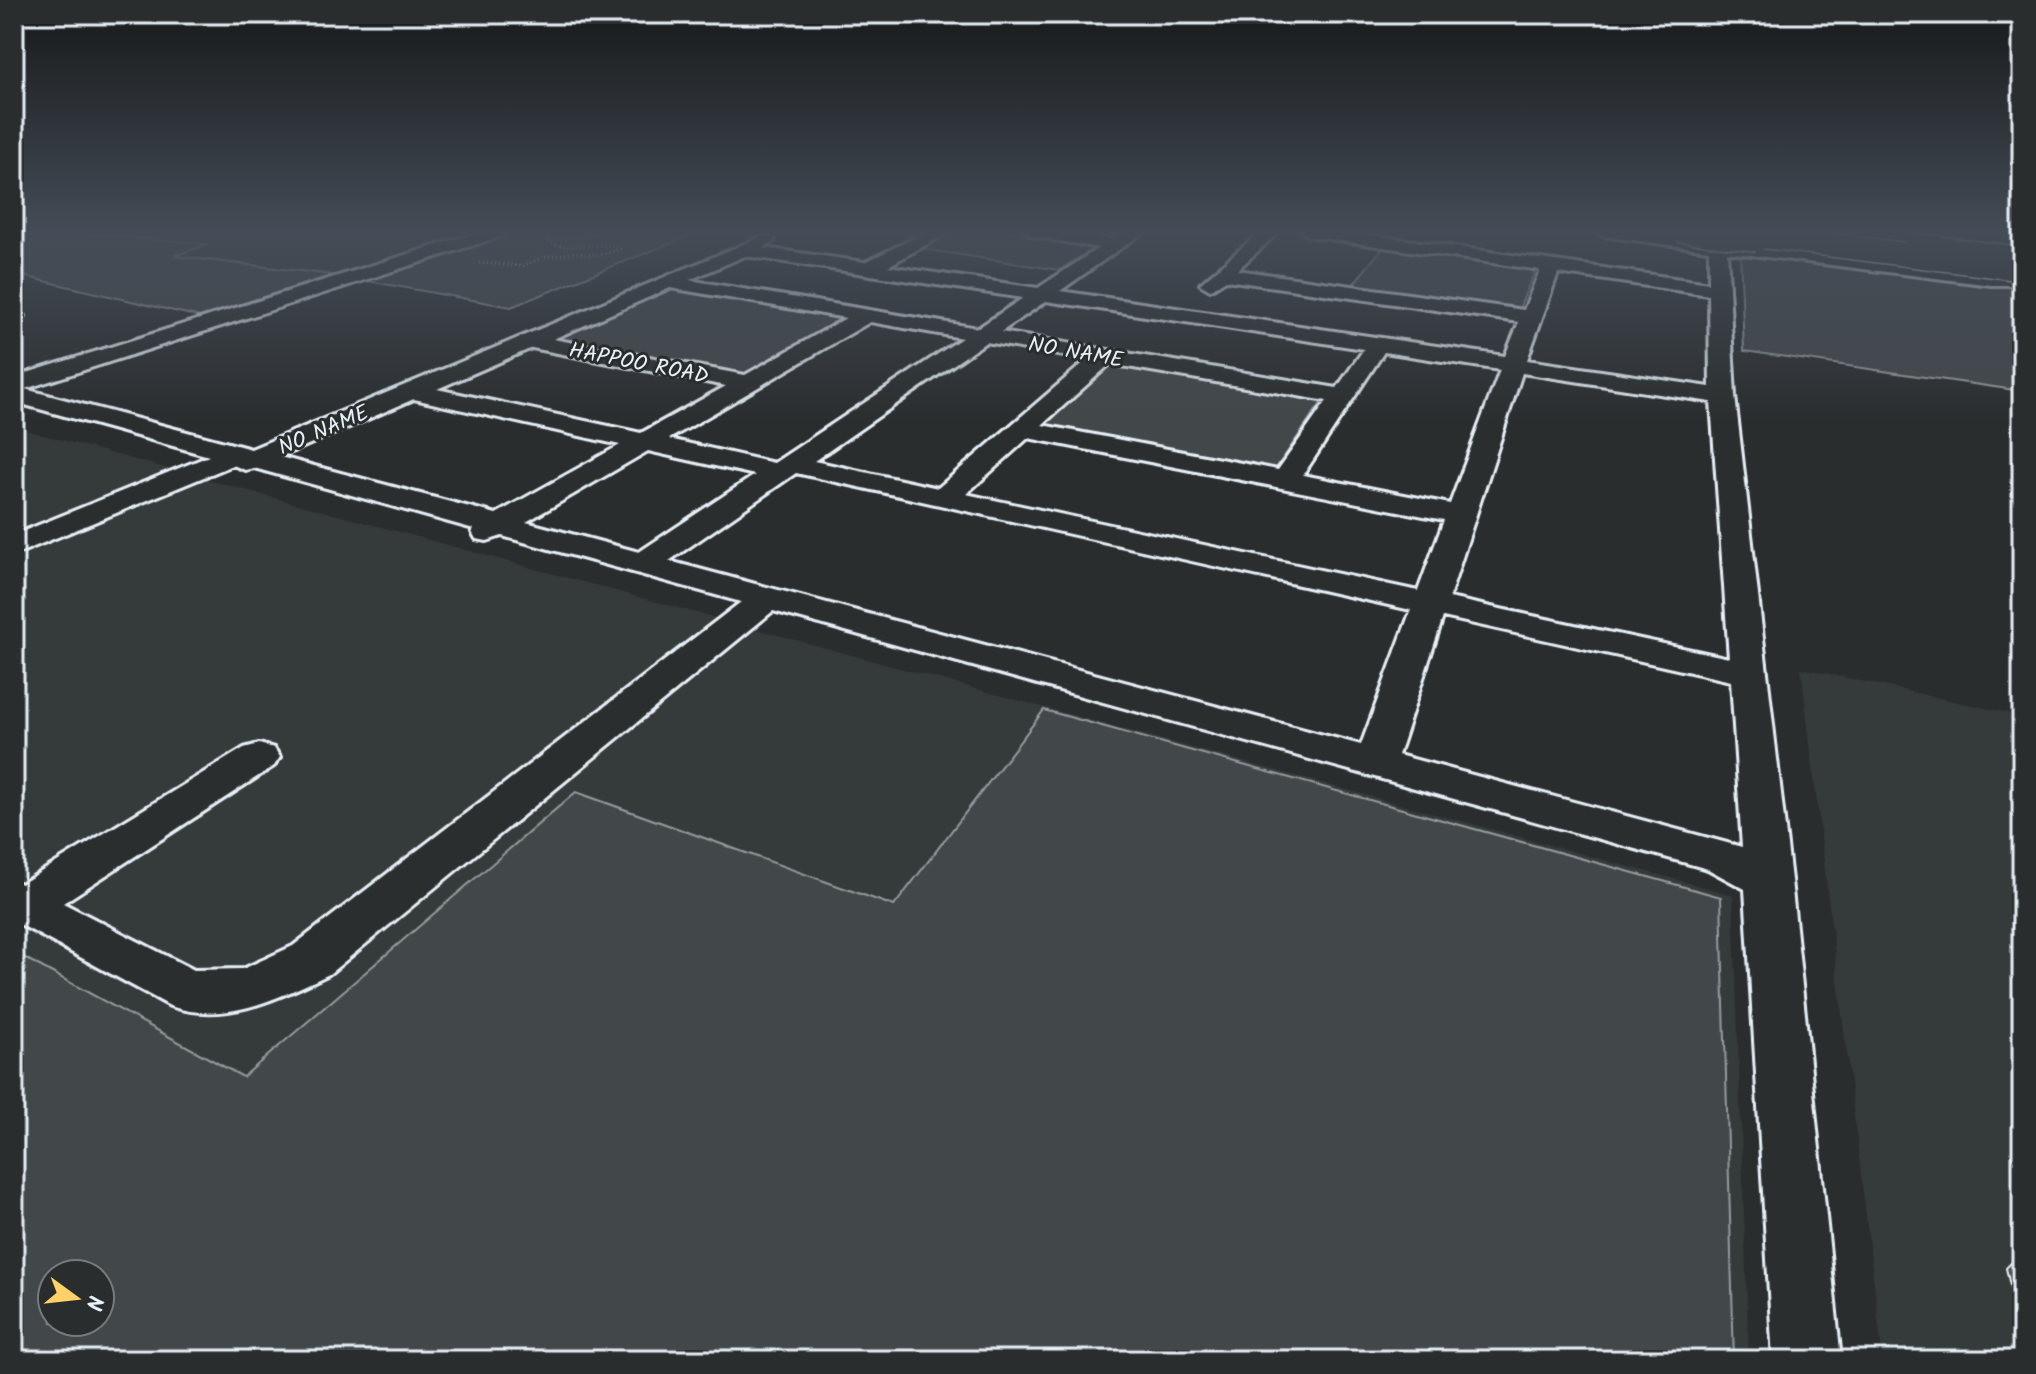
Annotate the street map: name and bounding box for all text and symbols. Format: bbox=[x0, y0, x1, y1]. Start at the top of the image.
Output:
street label: NO NAME bbox=[1025, 328, 1127, 379]
street label: HAPPOO ROAD bbox=[566, 334, 711, 395]
street label: NO NAME bbox=[273, 396, 376, 466]
north arrow bbox=[36, 1258, 116, 1338]
text: N bbox=[74, 1291, 112, 1314]

